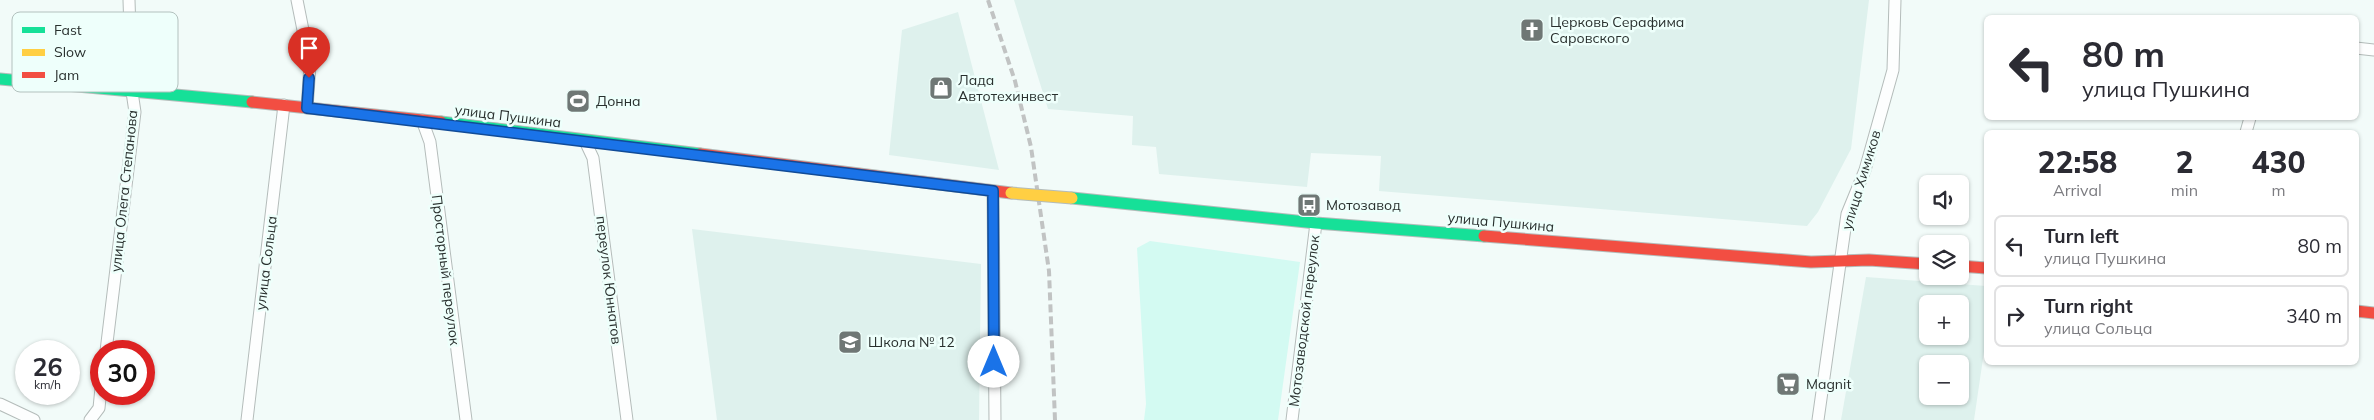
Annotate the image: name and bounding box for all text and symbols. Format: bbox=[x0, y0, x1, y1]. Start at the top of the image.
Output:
legend bbox=[12, 12, 178, 92]
place label: Церковь Серафима Саровского bbox=[1550, 13, 1684, 47]
church icon: Церковь Серафима Саровского bbox=[1519, 17, 1545, 43]
text: Fast bbox=[54, 21, 82, 39]
pin bbox=[288, 27, 330, 78]
text: 80 m bbox=[2082, 32, 2165, 76]
icon: arrive bbox=[295, 34, 323, 62]
icon: left bbox=[1999, 35, 2064, 100]
text: Slow bbox=[54, 43, 86, 61]
text: Jam bbox=[54, 66, 79, 84]
place label: Лада Автотехинвест bbox=[958, 71, 1059, 105]
shop icon: Лада Автотехинвест bbox=[928, 75, 954, 101]
text: улица Пушкина bbox=[2082, 75, 2250, 103]
sports icon: Донна bbox=[565, 88, 591, 114]
place label: Донна bbox=[596, 92, 641, 110]
street label: улица Пушкина bbox=[454, 101, 562, 131]
street label: улица Олега Степанова bbox=[107, 109, 141, 273]
street label: улица Химиков bbox=[1837, 128, 1885, 232]
text: 22:58 bbox=[2037, 143, 2117, 181]
text: 2 bbox=[2175, 143, 2193, 181]
text: 430 bbox=[2252, 143, 2306, 181]
map controls bbox=[1919, 175, 1969, 405]
button: sound bbox=[1919, 175, 1969, 225]
text: Arrival bbox=[2053, 180, 2102, 200]
text: min bbox=[2171, 180, 2198, 200]
text: m bbox=[2271, 180, 2286, 200]
bus stop icon: Мотозавод bbox=[1296, 192, 1322, 218]
street label: Просторный переулок bbox=[428, 194, 464, 347]
place label: Мотозавод bbox=[1326, 196, 1401, 214]
street label: улица Пушкина bbox=[1447, 208, 1555, 236]
street label: улица Сольца bbox=[251, 215, 281, 311]
street label: переулок Юннатов bbox=[592, 215, 626, 345]
text: Turn left bbox=[2044, 224, 2119, 248]
icon: left bbox=[2001, 232, 2029, 260]
street label: Мотозаводской переулок bbox=[1285, 234, 1324, 408]
text: 80 m bbox=[2298, 234, 2342, 258]
button: layers bbox=[1919, 235, 1969, 285]
text: улица Пушкина bbox=[2044, 248, 2166, 268]
text: Turn right bbox=[2044, 294, 2133, 318]
button: + bbox=[1919, 295, 1969, 345]
icon: right bbox=[2001, 302, 2029, 330]
text: 340 m bbox=[2286, 304, 2342, 328]
text: улица Сольца bbox=[2044, 318, 2152, 338]
school or university icon: Школа № 12 bbox=[837, 329, 863, 355]
place label: Школа № 12 bbox=[868, 333, 955, 351]
position arrow bbox=[967, 335, 1019, 387]
speed limit sign: 30 bbox=[90, 340, 155, 405]
text: 26 bbox=[32, 351, 63, 382]
button: − bbox=[1919, 355, 1969, 405]
supermarket icon: Magnit bbox=[1775, 371, 1801, 397]
place label: Magnit bbox=[1806, 375, 1851, 393]
text: km/h bbox=[34, 377, 61, 392]

